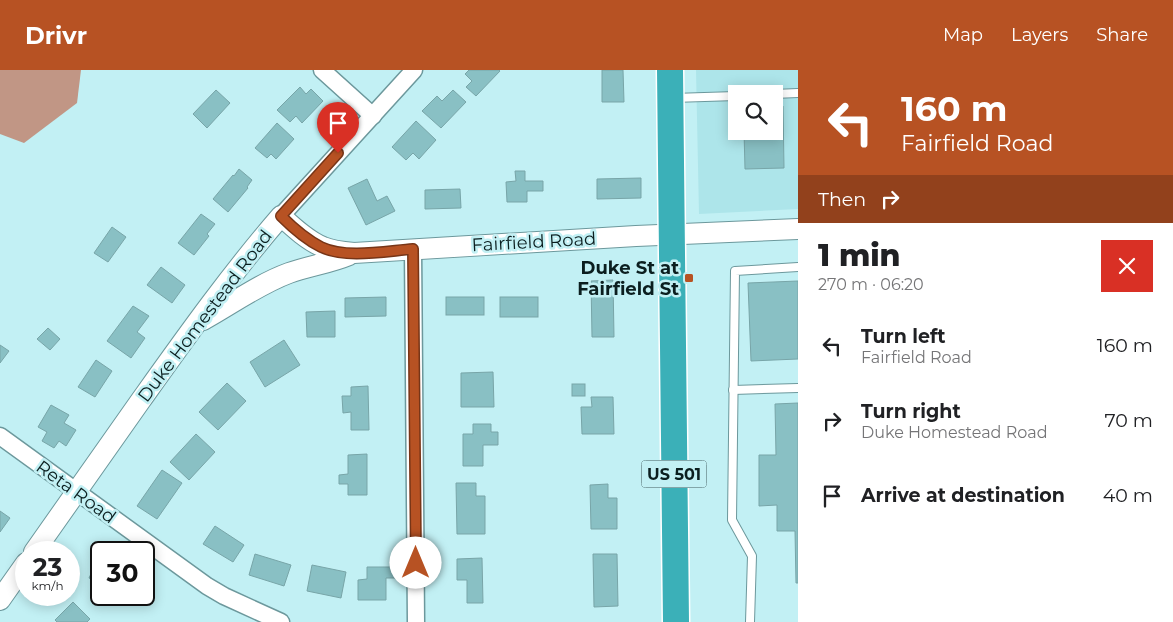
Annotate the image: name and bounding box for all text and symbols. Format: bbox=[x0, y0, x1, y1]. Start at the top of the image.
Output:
text: Drivr bbox=[25, 21, 87, 50]
text: Map bbox=[943, 24, 983, 46]
text: Layers bbox=[1011, 24, 1068, 46]
text: Share bbox=[1096, 24, 1148, 46]
map controls bbox=[728, 85, 783, 140]
button: search bbox=[728, 85, 783, 140]
text: 160 m bbox=[901, 87, 1007, 130]
icon: left bbox=[818, 90, 883, 155]
pin bbox=[317, 102, 359, 153]
icon: arrive bbox=[324, 109, 352, 137]
text: Fairfield Road bbox=[901, 130, 1053, 157]
icon: right bbox=[876, 185, 904, 213]
text: Then bbox=[818, 188, 866, 211]
street label: Duke Homestead Road bbox=[133, 226, 277, 406]
street label: Fairfield Road bbox=[471, 228, 597, 256]
text: 1 min bbox=[818, 237, 901, 274]
button: close bbox=[1101, 240, 1153, 292]
place label: Duke St at Fairfield St bbox=[577, 257, 679, 300]
marker: Duke St at Fairfield St bbox=[683, 272, 695, 284]
text: 270 m · 06:20 bbox=[818, 275, 924, 294]
text: Turn left bbox=[861, 325, 946, 348]
icon: left bbox=[818, 332, 846, 360]
text: 160 m bbox=[1097, 334, 1153, 357]
text: Fairfield Road bbox=[861, 348, 972, 367]
text: Turn right bbox=[861, 400, 961, 423]
icon: right bbox=[818, 407, 846, 435]
text: 70 m bbox=[1104, 409, 1153, 432]
text: Duke Homestead Road bbox=[861, 423, 1047, 442]
street label: Reta Road bbox=[32, 456, 120, 528]
road number: US 501 bbox=[642, 460, 706, 488]
icon: arrive bbox=[818, 482, 846, 510]
text: Arrive at destination bbox=[861, 484, 1065, 507]
text: 40 m bbox=[1103, 484, 1153, 507]
position arrow bbox=[389, 536, 441, 588]
speed limit sign: 30 bbox=[90, 541, 155, 606]
text: 23 bbox=[33, 552, 62, 582]
text: km/h bbox=[31, 578, 64, 593]

